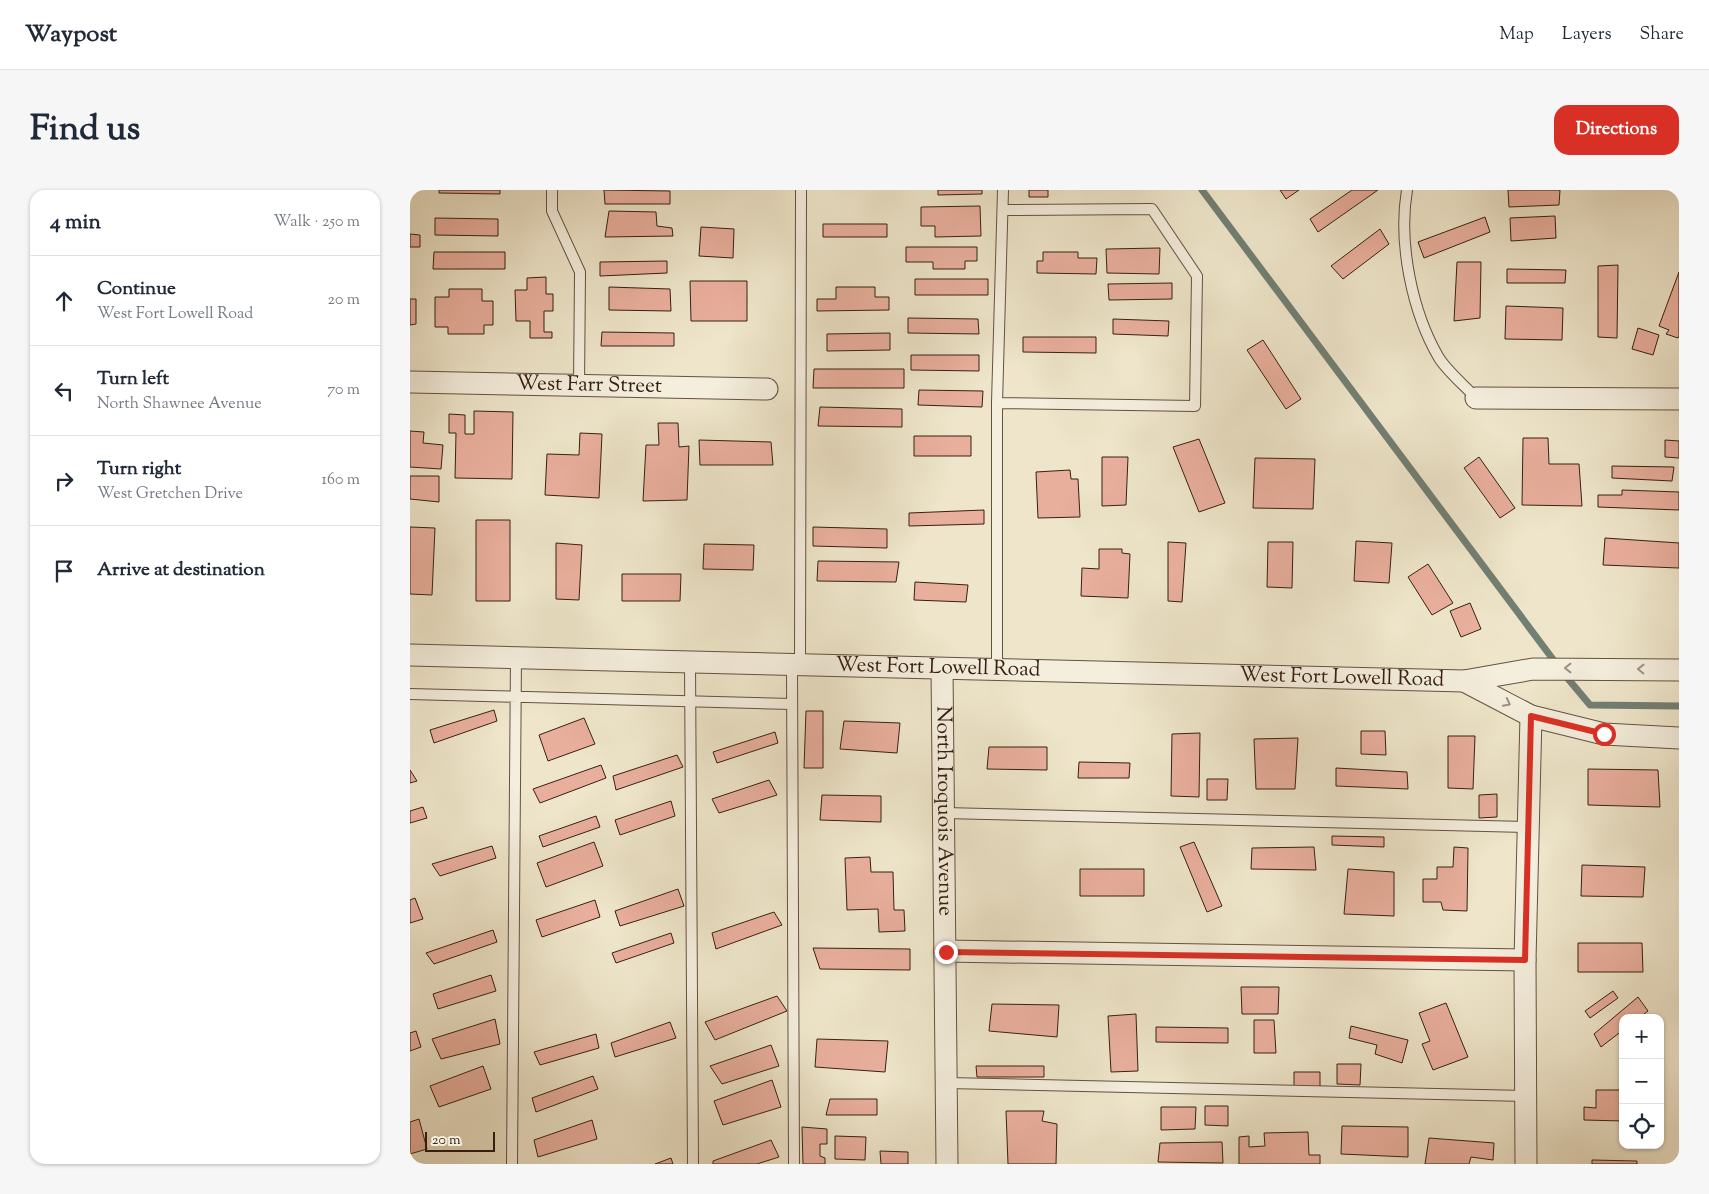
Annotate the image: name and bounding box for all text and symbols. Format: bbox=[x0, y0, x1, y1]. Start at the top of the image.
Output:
text: Waypost bbox=[25, 18, 117, 52]
text: Map bbox=[1499, 22, 1534, 48]
text: Layers bbox=[1562, 22, 1612, 48]
text: Share bbox=[1640, 22, 1684, 48]
text: Find us bbox=[30, 105, 140, 156]
button: Directions bbox=[1554, 105, 1679, 155]
text: 4 min bbox=[50, 208, 101, 238]
text: Walk · 250 m bbox=[274, 211, 360, 234]
text: Continue bbox=[97, 276, 176, 303]
icon: ahead bbox=[50, 287, 78, 315]
text: 20 m bbox=[327, 289, 360, 312]
text: West Fort Lowell Road bbox=[97, 303, 253, 326]
text: Turn left bbox=[97, 366, 169, 393]
street label: West Farr Street bbox=[516, 369, 662, 402]
icon: left bbox=[50, 377, 78, 405]
text: 70 m bbox=[327, 379, 360, 402]
text: North Shawnee Avenue bbox=[97, 393, 262, 416]
text: Turn right bbox=[97, 456, 181, 483]
icon: right bbox=[50, 467, 78, 495]
text: 160 m bbox=[322, 469, 360, 492]
text: West Gretchen Drive bbox=[97, 483, 243, 506]
icon: arrive bbox=[50, 557, 78, 585]
text: Arrive at destination bbox=[97, 557, 265, 584]
street label: West Fort Lowell Road bbox=[835, 650, 1041, 686]
street label: West Fort Lowell Road bbox=[1239, 660, 1445, 696]
one-way arrow bbox=[1564, 663, 1572, 674]
one-way arrow bbox=[1637, 664, 1644, 674]
one-way arrow bbox=[1502, 697, 1511, 707]
street label: North Iroquois Avenue bbox=[927, 706, 959, 916]
route start bbox=[1593, 723, 1616, 746]
route end bbox=[935, 941, 958, 964]
map controls bbox=[1619, 1014, 1664, 1149]
button: + bbox=[1619, 1014, 1664, 1059]
button: − bbox=[1619, 1059, 1664, 1104]
button: locate bbox=[1619, 1104, 1664, 1149]
scale bar bbox=[425, 1129, 495, 1152]
text: 20 m bbox=[432, 1131, 461, 1151]

